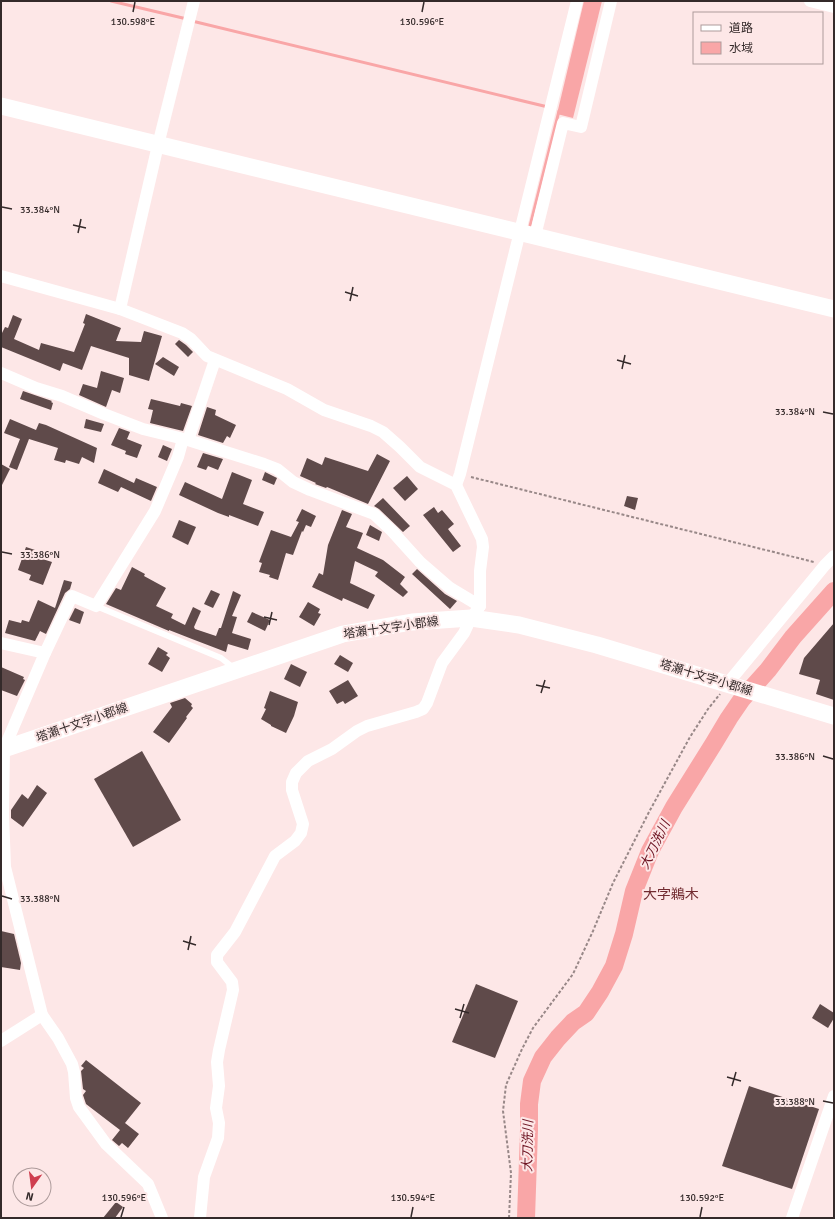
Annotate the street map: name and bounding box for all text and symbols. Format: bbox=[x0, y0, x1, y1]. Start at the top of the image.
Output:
legend bbox=[693, 12, 823, 64]
text: 130.598°E bbox=[111, 16, 156, 28]
text: 130.596°E bbox=[400, 16, 445, 28]
text: 道路 bbox=[729, 21, 753, 36]
text: 水域 bbox=[729, 41, 753, 56]
text: 33.384°N bbox=[20, 204, 60, 216]
text: 33.384°N bbox=[775, 406, 815, 418]
text: 33.386°N bbox=[20, 549, 60, 561]
street label: 塔瀬十文字小郡線 bbox=[342, 614, 440, 642]
street label: 塔瀬十文字小郡線 bbox=[658, 657, 754, 699]
street label: 塔瀬十文字小郡線 bbox=[34, 700, 130, 746]
text: 33.386°N bbox=[775, 751, 815, 763]
water label: 大刀洗川 bbox=[636, 816, 674, 872]
district label: 大字鵜木 bbox=[643, 886, 699, 903]
text: 33.388°N bbox=[20, 893, 60, 905]
text: 33.388°N bbox=[775, 1096, 815, 1108]
water label: 大刀洗川 bbox=[520, 1118, 536, 1172]
north arrow bbox=[12, 1167, 52, 1207]
text: N bbox=[24, 1189, 35, 1203]
text: 130.596°E bbox=[102, 1192, 147, 1204]
text: 130.594°E bbox=[391, 1192, 436, 1204]
text: 130.592°E bbox=[680, 1192, 725, 1204]

